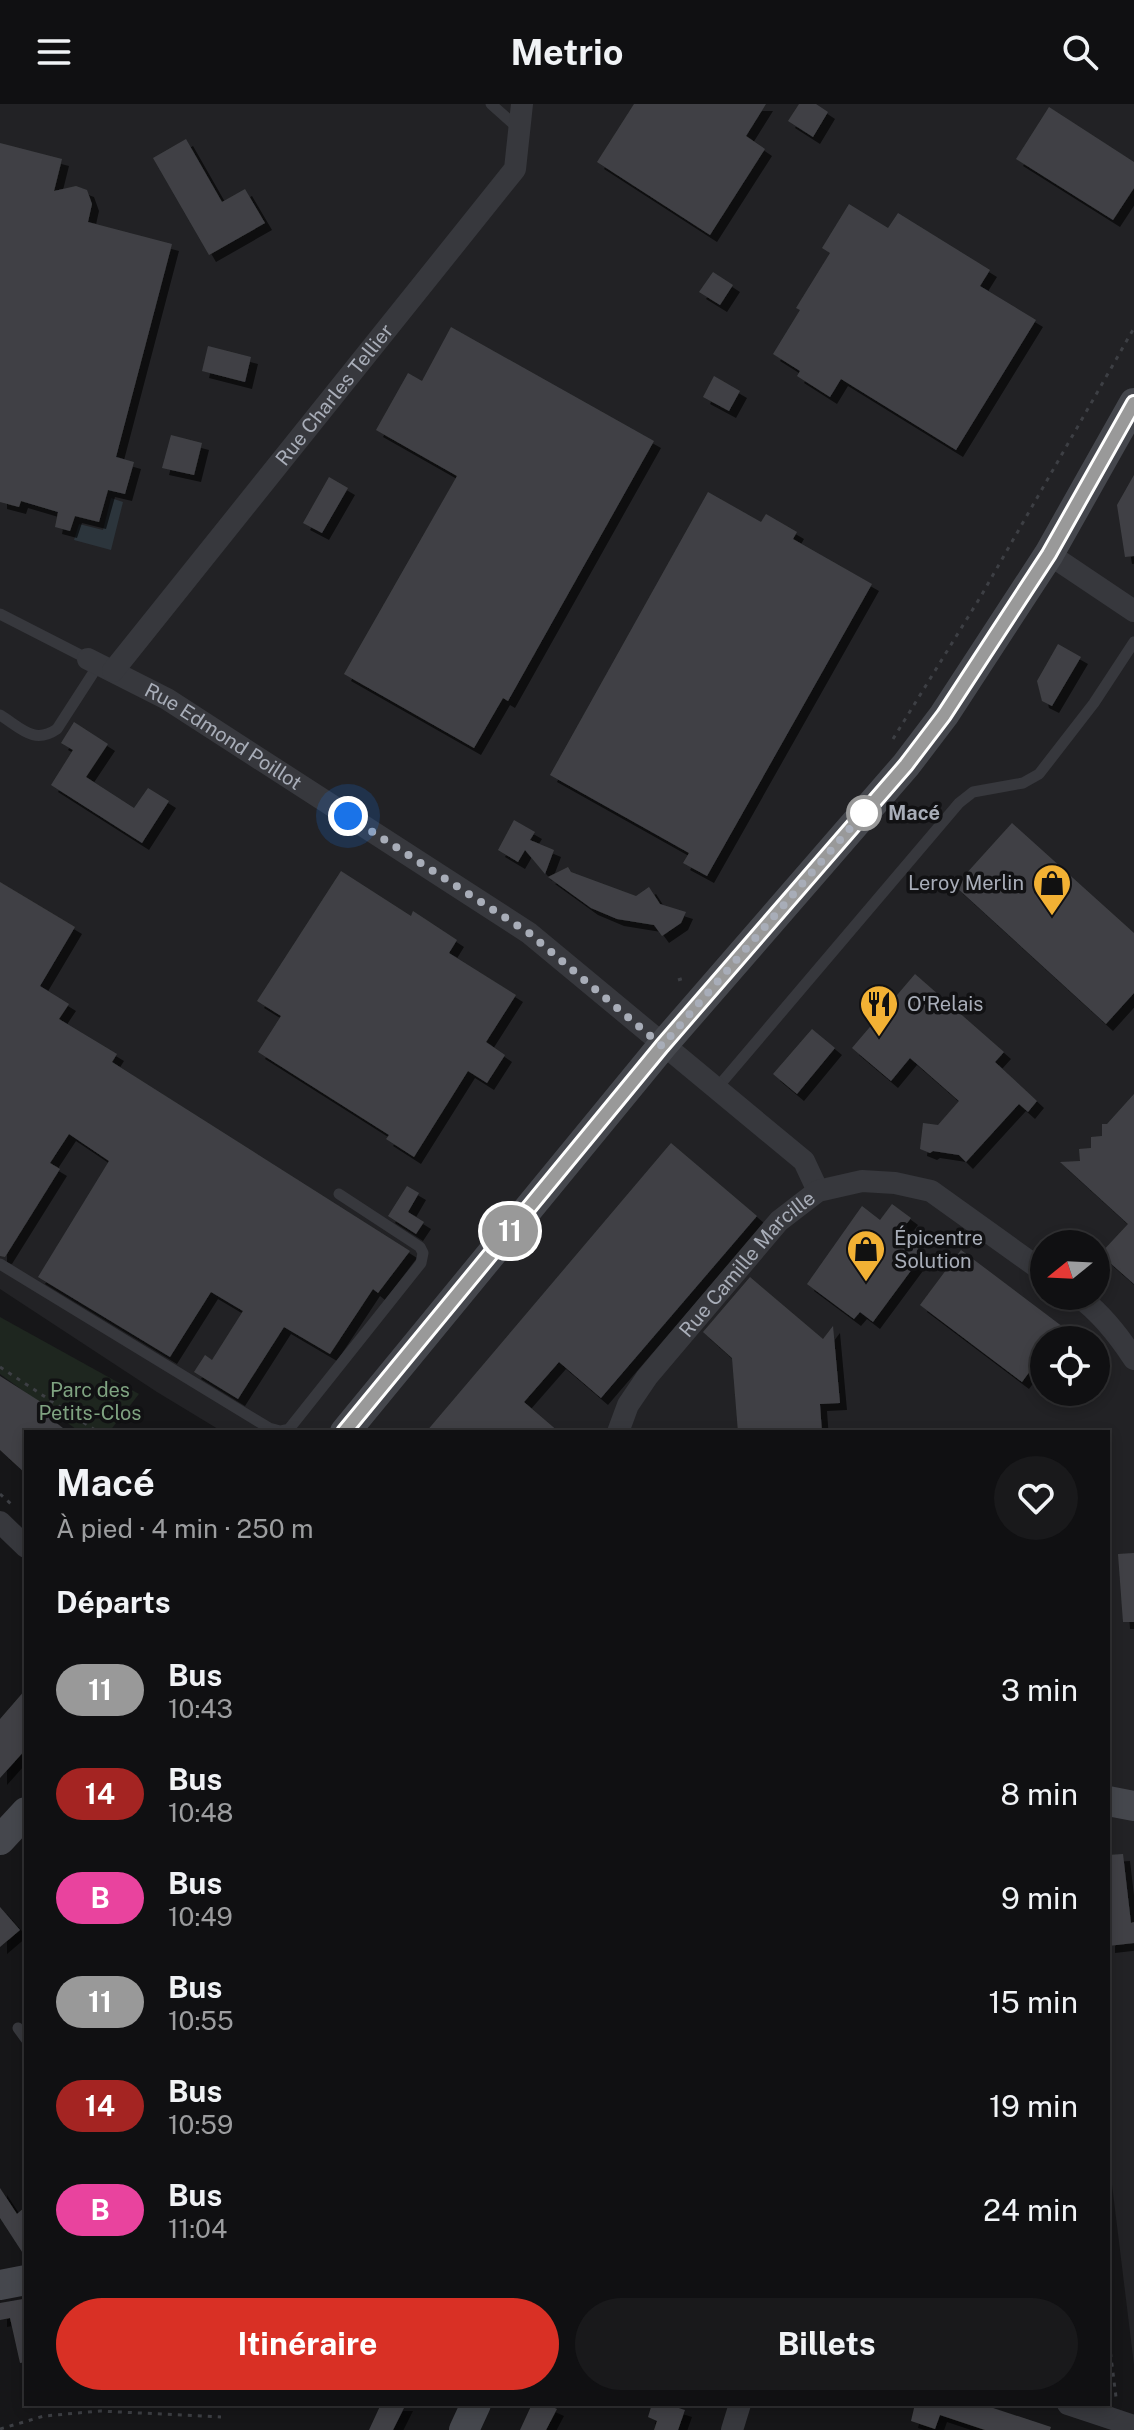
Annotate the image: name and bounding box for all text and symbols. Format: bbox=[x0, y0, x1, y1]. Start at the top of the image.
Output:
icon: menu bbox=[32, 30, 76, 74]
icon: search bbox=[1058, 30, 1102, 74]
text: Metrio bbox=[511, 31, 623, 73]
street label: Rue Charles Tellier bbox=[270, 319, 398, 470]
street label: Rue Edmond Poillot bbox=[141, 678, 306, 795]
your location bbox=[328, 796, 368, 836]
marker: Macé bbox=[847, 796, 881, 830]
place label: Macé bbox=[888, 801, 940, 825]
shop icon: Leroy Merlin bbox=[1031, 862, 1073, 917]
place label: Leroy Merlin bbox=[908, 871, 1024, 895]
restaurant icon: O'Relais bbox=[858, 983, 900, 1038]
place label: O'Relais bbox=[907, 992, 983, 1016]
street label: Rue Camille Marcille bbox=[674, 1186, 820, 1342]
line badge: 11 bbox=[474, 1205, 546, 1257]
text: 11 bbox=[498, 1214, 522, 1247]
place label: Épicentre Solution bbox=[894, 1225, 983, 1273]
shop icon: Épicentre Solution bbox=[845, 1228, 887, 1283]
north arrow bbox=[1030, 1230, 1110, 1310]
map controls bbox=[1030, 1230, 1110, 1406]
button: locate bbox=[1030, 1326, 1110, 1406]
park label: Parc des Petits-Clos bbox=[38, 1378, 142, 1425]
button: heart bbox=[994, 1456, 1078, 1540]
text: Macé bbox=[56, 1460, 155, 1505]
text: À pied · 4 min · 250 m bbox=[56, 1513, 313, 1544]
text: Départs bbox=[56, 1584, 170, 1620]
text: Bus bbox=[168, 1657, 222, 1693]
text: 3 min bbox=[1001, 1672, 1078, 1708]
text: 11 bbox=[88, 1673, 112, 1706]
text: 10:43 bbox=[168, 1693, 233, 1724]
text: Bus bbox=[168, 1761, 222, 1797]
text: 8 min bbox=[1000, 1776, 1078, 1812]
text: 14 bbox=[85, 1777, 115, 1810]
text: 10:48 bbox=[168, 1797, 233, 1828]
text: Bus bbox=[168, 1865, 222, 1901]
text: 9 min bbox=[1001, 1880, 1078, 1916]
text: B bbox=[90, 1881, 110, 1914]
text: 10:49 bbox=[168, 1901, 233, 1932]
text: Bus bbox=[168, 1969, 222, 2005]
text: 15 min bbox=[988, 1984, 1078, 2020]
text: 11 bbox=[88, 1985, 112, 2018]
text: 10:55 bbox=[168, 2005, 234, 2036]
text: Bus bbox=[168, 2073, 222, 2109]
text: 19 min bbox=[989, 2088, 1078, 2124]
text: 14 bbox=[85, 2089, 115, 2122]
text: 10:59 bbox=[168, 2109, 233, 2140]
text: Bus bbox=[168, 2177, 222, 2213]
text: 24 min bbox=[983, 2192, 1078, 2228]
text: B bbox=[90, 2193, 110, 2226]
text: 11:04 bbox=[168, 2213, 227, 2244]
button: Itinéraire bbox=[56, 2298, 559, 2390]
button: Billets bbox=[575, 2298, 1078, 2390]

